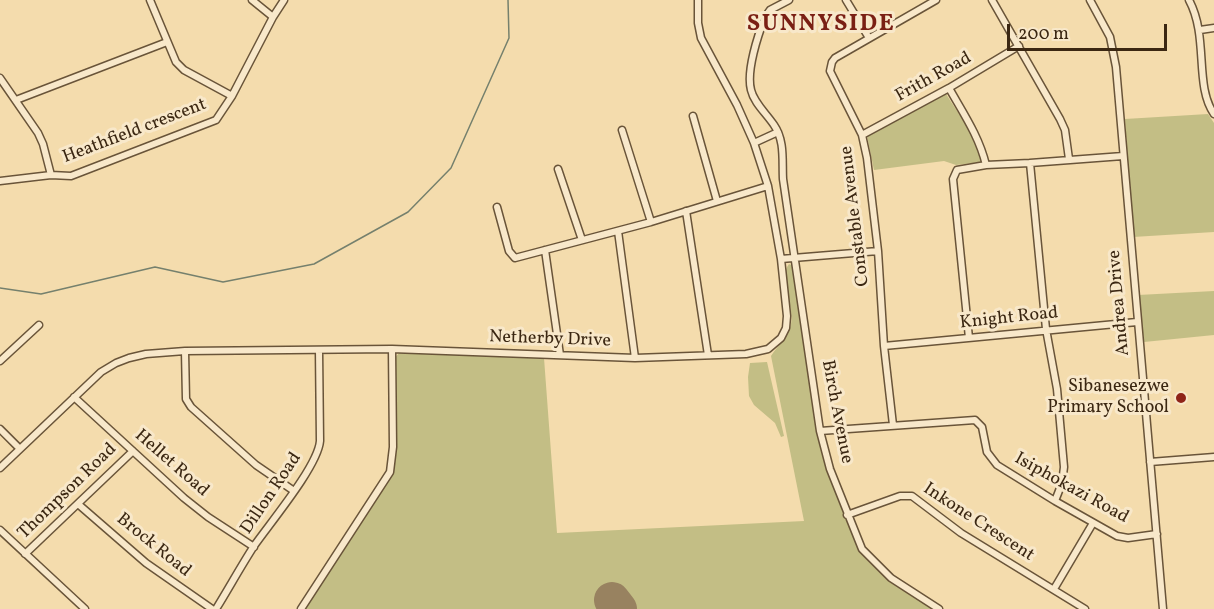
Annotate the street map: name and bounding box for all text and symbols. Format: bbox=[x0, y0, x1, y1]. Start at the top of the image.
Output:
district label: SUNNYSIDE bbox=[747, 12, 895, 40]
scale bar bbox=[1010, 12, 1170, 50]
text: 200 m bbox=[1018, 22, 1069, 47]
street label: Frith Road bbox=[892, 48, 976, 108]
street label: Heathfield crescent bbox=[60, 95, 210, 169]
street label: Constable Avenue bbox=[837, 145, 875, 287]
street label: Andrea Drive bbox=[1105, 249, 1135, 357]
street label: Knight Road bbox=[959, 303, 1059, 335]
street label: Netherby Drive bbox=[489, 327, 611, 353]
street label: Birch Avenue bbox=[815, 358, 857, 466]
place label: Sibanesezwe Primary School bbox=[1047, 377, 1169, 420]
marker: Sibanesezwe Primary School bbox=[1174, 391, 1188, 405]
street label: Hellet Road bbox=[129, 426, 213, 502]
street label: Thompson Road bbox=[14, 439, 122, 545]
street label: Dillon Road bbox=[237, 449, 307, 539]
street label: Isiphokazi Road bbox=[1010, 449, 1132, 529]
street label: Inkone Crescent bbox=[918, 479, 1038, 567]
street label: Brock Road bbox=[111, 509, 195, 583]

